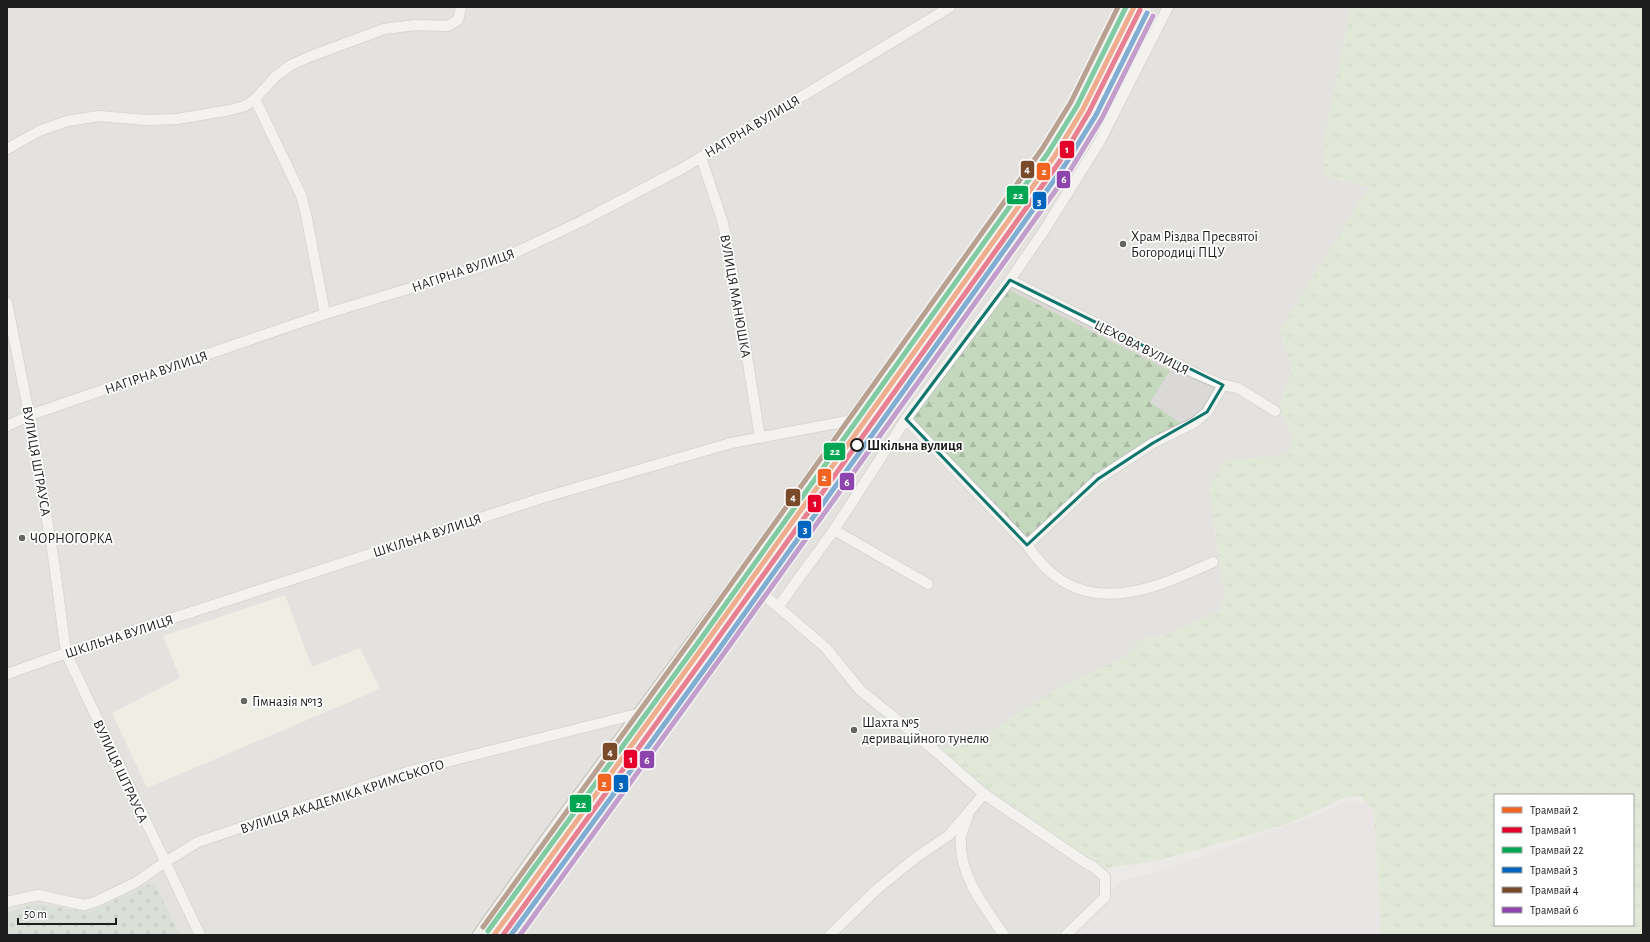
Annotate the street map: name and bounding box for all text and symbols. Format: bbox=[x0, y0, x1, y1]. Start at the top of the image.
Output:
street label: НАГІРНА ВУЛИЦЯ bbox=[703, 93, 802, 161]
line badge: 1 bbox=[1059, 140, 1075, 159]
text: 1 bbox=[1065, 144, 1069, 155]
line badge: 4 bbox=[1020, 160, 1035, 179]
line badge: 2 bbox=[1036, 162, 1051, 181]
text: 4 bbox=[1024, 164, 1030, 175]
text: 2 bbox=[1041, 166, 1047, 177]
line badge: 6 bbox=[1056, 170, 1071, 189]
text: 6 bbox=[1061, 174, 1067, 185]
line badge: 22 bbox=[1006, 185, 1029, 205]
text: 22 bbox=[1013, 190, 1023, 201]
line badge: 3 bbox=[1032, 191, 1047, 210]
text: 3 bbox=[1037, 196, 1042, 207]
place label: Храм Різдва Пресвятої Богородиці ПЦУ bbox=[1131, 230, 1258, 260]
street label: ВУЛИЦЯ МАНЮШКА bbox=[717, 233, 753, 359]
marker: Храм Різдва Пресвятої Богородиці ПЦУ bbox=[1118, 239, 1128, 249]
street label: НАГІРНА ВУЛИЦЯ bbox=[410, 247, 517, 295]
street label: ЦЕХОВА ВУЛИЦЯ bbox=[1092, 318, 1191, 378]
street label: НАГІРНА ВУЛИЦЯ bbox=[103, 349, 210, 397]
street label: ВУЛИЦЯ ШТРАУСА bbox=[19, 405, 53, 517]
marker: Шкільна вулиця bbox=[850, 438, 864, 452]
place label: Шкільна вулиця bbox=[867, 439, 963, 453]
line badge: 22 bbox=[823, 442, 846, 461]
text: 22 bbox=[830, 446, 840, 457]
line badge: 2 bbox=[817, 468, 832, 487]
text: 2 bbox=[821, 472, 827, 483]
line badge: 6 bbox=[839, 472, 855, 491]
text: 6 bbox=[844, 477, 850, 488]
line badge: 4 bbox=[785, 488, 801, 507]
text: 4 bbox=[790, 492, 796, 503]
line badge: 1 bbox=[807, 494, 822, 513]
text: 1 bbox=[813, 498, 817, 509]
street label: ШКІЛЬНА ВУЛИЦЯ bbox=[371, 512, 483, 560]
line badge: 3 bbox=[797, 520, 812, 539]
text: 3 bbox=[803, 524, 808, 535]
place label: ЧОРНОГОРКА bbox=[30, 532, 113, 546]
marker: ЧОРНОГОРКА bbox=[17, 533, 27, 543]
street label: ШКІЛЬНА ВУЛИЦЯ bbox=[63, 613, 175, 661]
place label: Гімназія №13 bbox=[252, 695, 323, 709]
marker: Гімназія №13 bbox=[239, 696, 249, 706]
place label: Шахта №5 дериваційного тунелю bbox=[862, 716, 989, 746]
street label: ВУЛИЦЯ ШТРАУСА bbox=[90, 718, 150, 825]
marker: Шахта №5 дериваційного тунелю bbox=[849, 725, 859, 735]
line badge: 4 bbox=[602, 742, 618, 761]
text: 4 bbox=[607, 747, 613, 758]
line badge: 1 bbox=[623, 749, 638, 769]
line badge: 6 bbox=[639, 750, 655, 769]
text: 1 bbox=[629, 754, 633, 765]
text: 6 bbox=[644, 755, 650, 766]
street label: ВУЛИЦЯ АКАДЕМІКА КРИМСЬКОГО bbox=[239, 757, 446, 837]
line badge: 2 bbox=[597, 773, 612, 792]
line badge: 3 bbox=[613, 774, 629, 793]
text: 2 bbox=[601, 778, 607, 789]
text: 3 bbox=[619, 779, 624, 790]
line badge: 22 bbox=[569, 794, 592, 813]
legend bbox=[1494, 794, 1634, 926]
text: 22 bbox=[576, 799, 586, 810]
text: Трамвай 2 bbox=[1530, 804, 1579, 816]
text: Трамвай 1 bbox=[1530, 824, 1577, 836]
text: Трамвай 22 bbox=[1530, 844, 1584, 856]
text: Трамвай 3 bbox=[1530, 864, 1578, 876]
text: Трамвай 4 bbox=[1530, 884, 1579, 896]
scale bar bbox=[18, 900, 116, 926]
text: Трамвай 6 bbox=[1530, 904, 1579, 916]
text: 50 m bbox=[24, 908, 47, 920]

